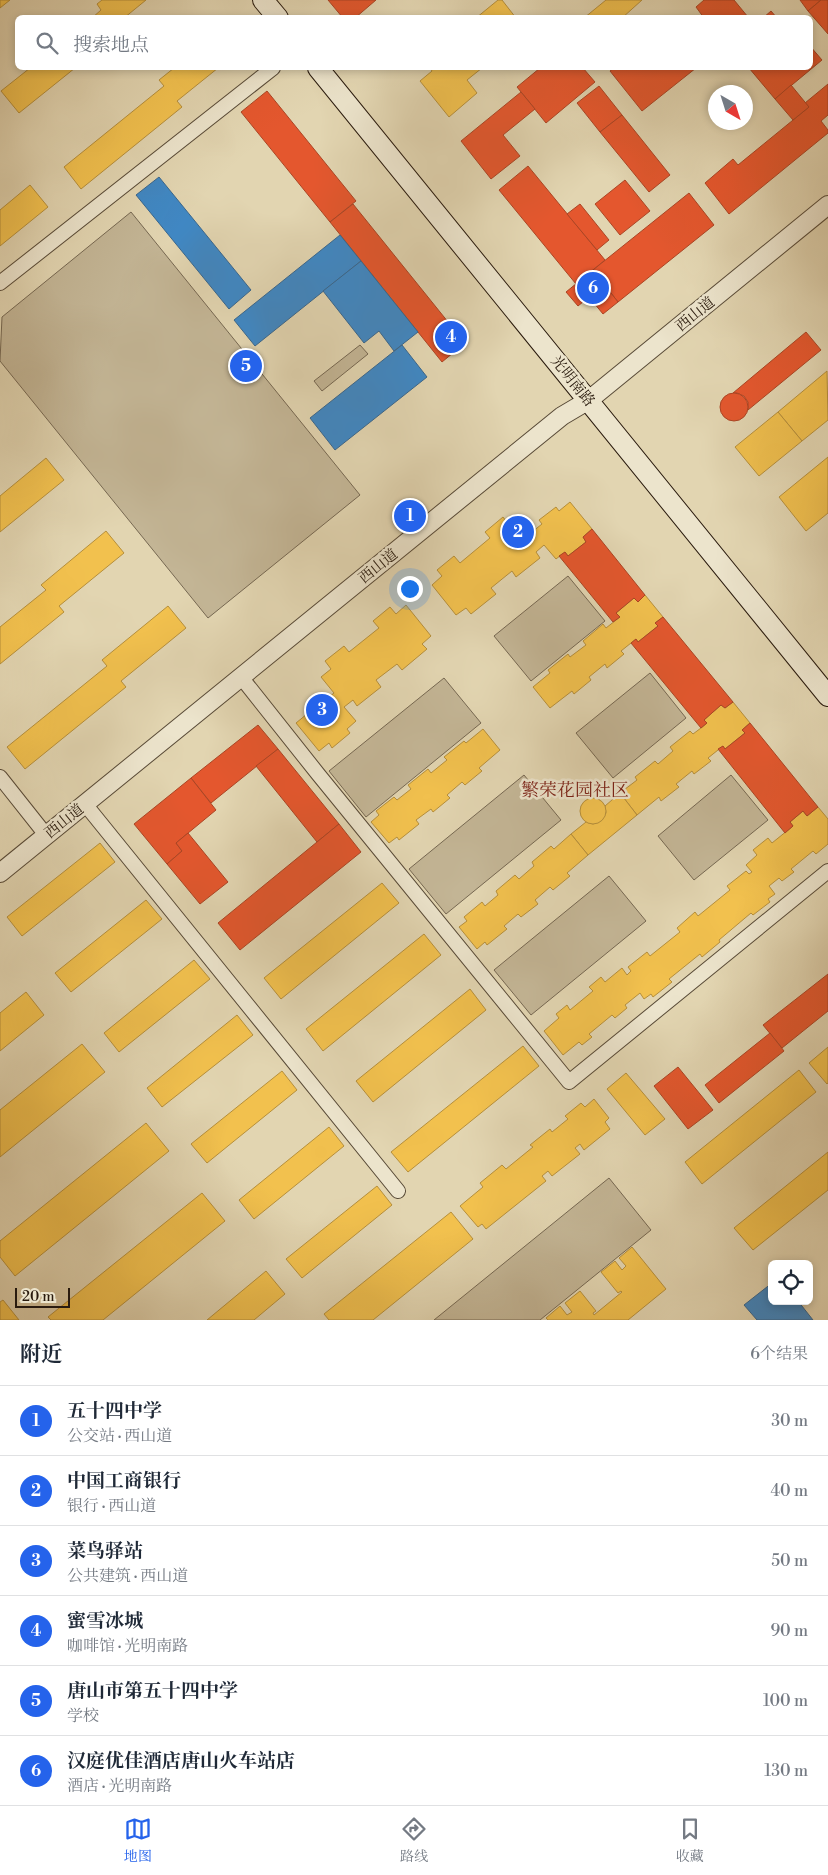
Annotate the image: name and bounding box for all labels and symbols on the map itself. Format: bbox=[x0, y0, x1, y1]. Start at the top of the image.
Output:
north arrow bbox=[708, 85, 753, 130]
pin: 6 bbox=[577, 269, 609, 307]
street label: 西山道 bbox=[672, 293, 719, 336]
pin: 4 bbox=[435, 318, 467, 356]
pin: 5 bbox=[230, 347, 262, 385]
street label: 光明南路 bbox=[546, 352, 599, 411]
pin: 1 bbox=[394, 497, 426, 535]
pin: 2 bbox=[502, 513, 534, 551]
street label: 西山道 bbox=[355, 545, 402, 588]
your location bbox=[397, 576, 423, 602]
pin: 3 bbox=[306, 691, 338, 729]
district label: 繁荣花园社区 bbox=[521, 779, 629, 802]
street label: 西山道 bbox=[41, 800, 88, 843]
scale bar bbox=[15, 1285, 70, 1308]

